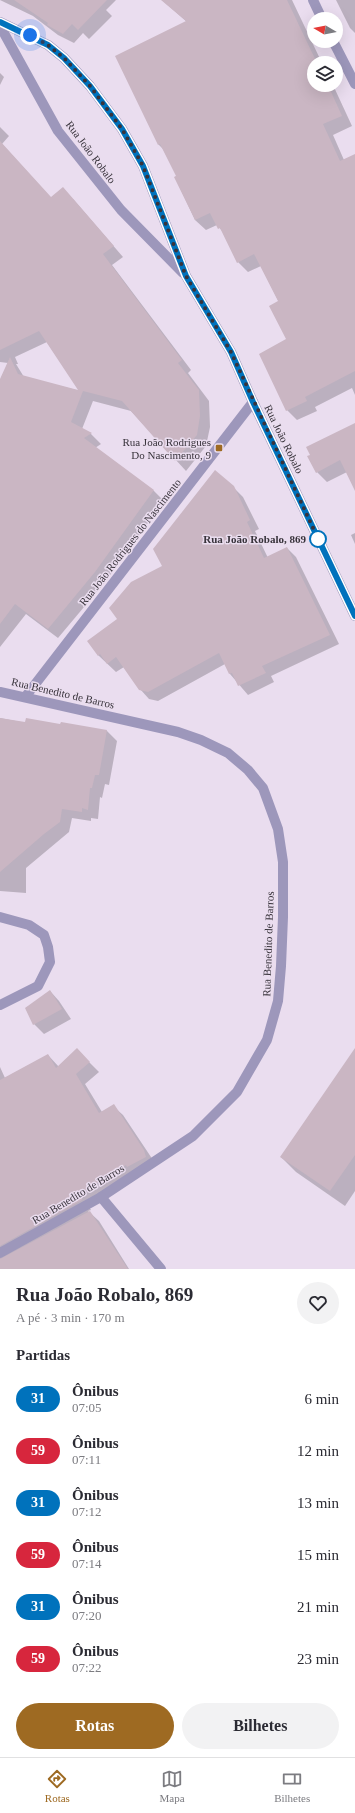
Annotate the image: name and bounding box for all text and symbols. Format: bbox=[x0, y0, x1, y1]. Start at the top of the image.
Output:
north arrow bbox=[307, 12, 343, 48]
map controls bbox=[307, 12, 343, 92]
your location bbox=[20, 25, 40, 45]
button: layers bbox=[307, 56, 343, 92]
street label: Rua João Robalo bbox=[64, 118, 119, 186]
street label: Rua João Robalo bbox=[262, 403, 306, 476]
place label: Rua João Rodrigues Do Nascimento, 9 bbox=[122, 436, 211, 461]
marker: Rua João Rodrigues Do Nascimento, 9 bbox=[214, 443, 224, 453]
street label: Rua João Rodrigues do Nascimento bbox=[77, 476, 184, 608]
marker: Rua João Robalo, 869 bbox=[309, 530, 327, 548]
place label: Rua João Robalo, 869 bbox=[203, 533, 306, 545]
street label: Rua Benedito de Barros bbox=[10, 675, 116, 711]
street label: Rua Benedito de Barros bbox=[260, 891, 276, 997]
street label: Rua Benedito de Barros bbox=[30, 1162, 126, 1226]
button: heart bbox=[297, 1282, 339, 1324]
text: Rua João Robalo, 869 bbox=[16, 1284, 193, 1305]
text: A pé · 3 min · 170 m bbox=[16, 1310, 125, 1325]
text: Partidas bbox=[16, 1347, 70, 1363]
text: Ônibus bbox=[72, 1383, 119, 1399]
text: 31 bbox=[31, 1391, 45, 1406]
text: 6 min bbox=[304, 1391, 339, 1407]
text: 07:05 bbox=[72, 1400, 102, 1415]
text: Ônibus bbox=[72, 1435, 119, 1451]
text: 59 bbox=[31, 1443, 45, 1458]
text: 12 min bbox=[297, 1443, 339, 1459]
text: 07:11 bbox=[72, 1452, 101, 1467]
text: Ônibus bbox=[72, 1487, 119, 1503]
text: 31 bbox=[31, 1495, 45, 1510]
text: 13 min bbox=[297, 1495, 339, 1511]
text: 07:12 bbox=[72, 1504, 102, 1519]
text: Ônibus bbox=[72, 1539, 119, 1555]
text: 59 bbox=[31, 1547, 45, 1562]
text: 15 min bbox=[297, 1547, 339, 1563]
text: 07:14 bbox=[72, 1556, 102, 1571]
text: Ônibus bbox=[72, 1591, 119, 1607]
text: 31 bbox=[31, 1599, 45, 1614]
text: 21 min bbox=[297, 1599, 339, 1615]
text: 07:20 bbox=[72, 1608, 102, 1623]
text: Ônibus bbox=[72, 1643, 119, 1659]
text: 59 bbox=[31, 1651, 45, 1666]
text: 23 min bbox=[297, 1651, 339, 1667]
text: 07:22 bbox=[72, 1660, 102, 1675]
button: Rotas bbox=[16, 1703, 174, 1749]
button: Bilhetes bbox=[182, 1703, 339, 1749]
tab: Rotas bbox=[45, 1768, 70, 1804]
tab: Mapa bbox=[159, 1768, 185, 1804]
tab: Bilhetes bbox=[274, 1768, 310, 1804]

